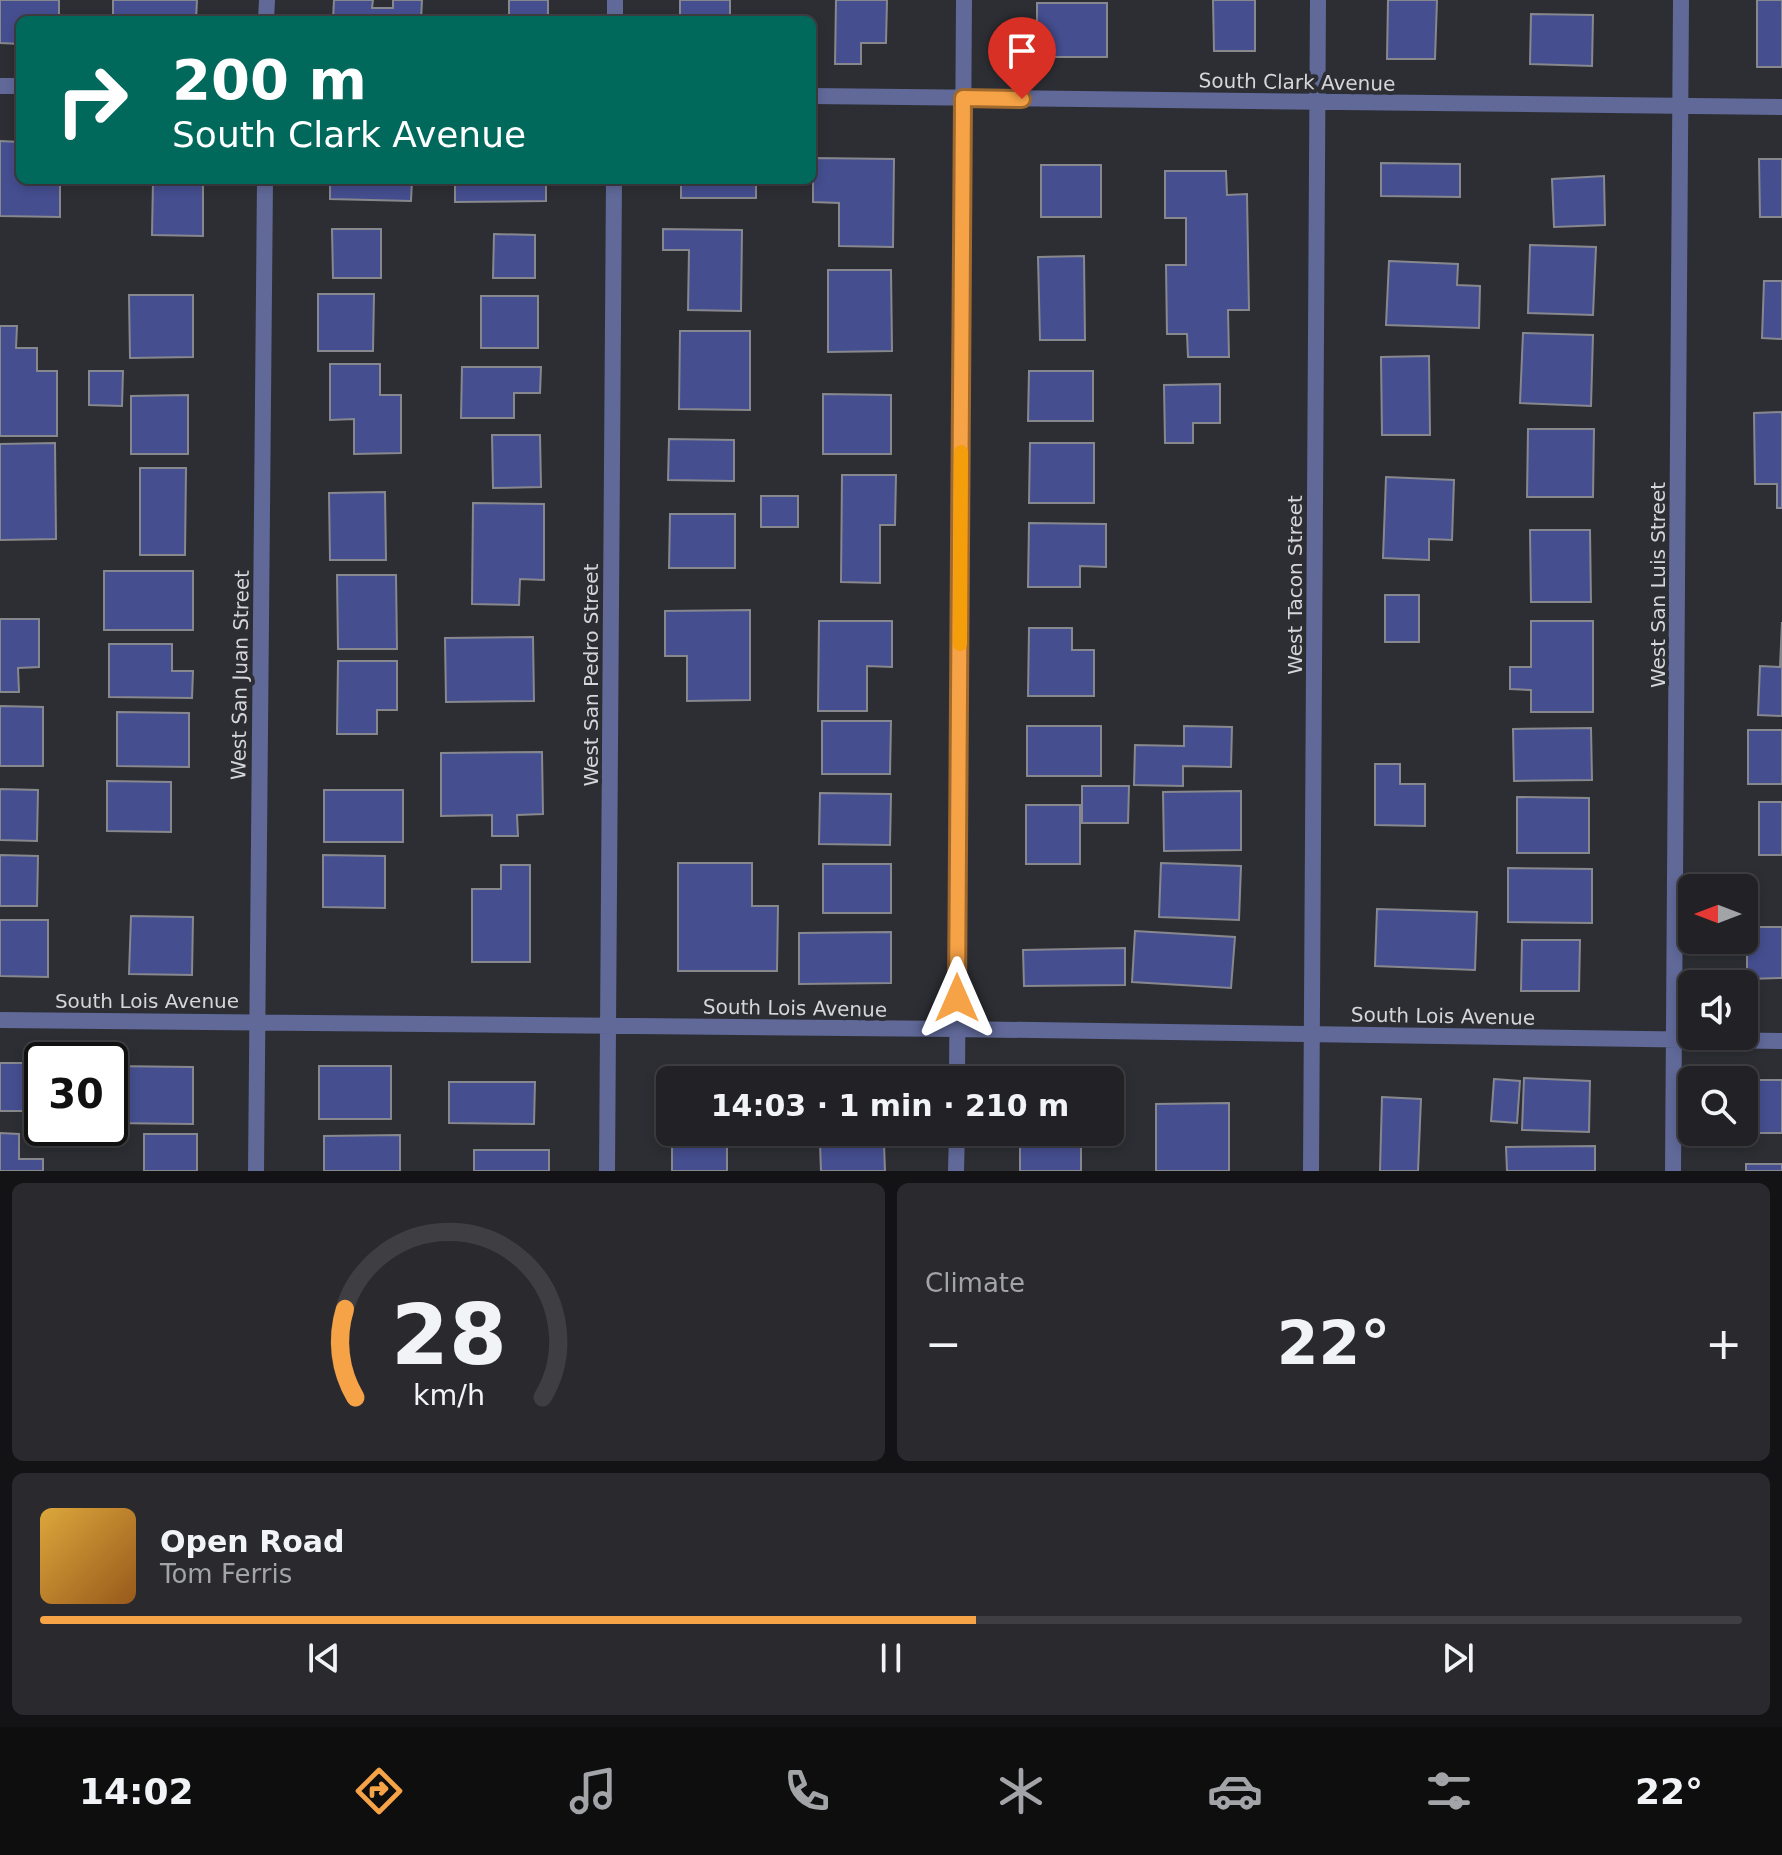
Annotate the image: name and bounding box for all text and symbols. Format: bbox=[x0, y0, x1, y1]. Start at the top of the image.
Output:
pin bbox=[988, 17, 1056, 99]
icon: arrive bbox=[1000, 29, 1044, 73]
text: 200 m bbox=[172, 47, 367, 112]
icon: right bbox=[40, 48, 144, 152]
street label: South Clark Avenue bbox=[1198, 68, 1396, 96]
text: South Clark Avenue bbox=[172, 114, 526, 155]
street label: West San Luis Street bbox=[1646, 482, 1670, 688]
street label: West Tacon Street bbox=[1283, 495, 1307, 675]
street label: West San Pedro Street bbox=[579, 563, 603, 787]
street label: West San Juan Street bbox=[226, 570, 254, 780]
north arrow bbox=[1678, 874, 1758, 954]
map controls bbox=[1678, 874, 1758, 1146]
position arrow bbox=[915, 956, 999, 1040]
button: sound bbox=[1678, 970, 1758, 1050]
street label: South Lois Avenue bbox=[55, 989, 239, 1013]
street label: South Lois Avenue bbox=[703, 994, 887, 1022]
street label: South Lois Avenue bbox=[1351, 1002, 1535, 1030]
speed limit sign: 30 bbox=[24, 1042, 128, 1146]
button: search bbox=[1678, 1066, 1758, 1146]
text: 14:03 · 1 min · 210 m bbox=[711, 1088, 1069, 1123]
text: Climate bbox=[925, 1268, 1025, 1298]
text: 28 bbox=[391, 1287, 506, 1384]
text: 22° bbox=[1277, 1308, 1390, 1378]
text: − bbox=[925, 1318, 962, 1369]
text: + bbox=[1705, 1318, 1742, 1369]
text: km/h bbox=[412, 1378, 485, 1412]
text: Open Road bbox=[160, 1524, 345, 1559]
text: Tom Ferris bbox=[160, 1559, 292, 1589]
icon: previous bbox=[302, 1636, 346, 1680]
icon: pause bbox=[869, 1636, 913, 1680]
icon: next bbox=[1436, 1636, 1480, 1680]
icon: directions bbox=[351, 1763, 407, 1819]
icon: music bbox=[565, 1763, 621, 1819]
icon: phone bbox=[779, 1763, 835, 1819]
icon: climate bbox=[993, 1763, 1049, 1819]
icon: car bbox=[1207, 1763, 1263, 1819]
icon: filters bbox=[1421, 1763, 1477, 1819]
text: 14:02 bbox=[79, 1771, 194, 1812]
text: 22° bbox=[1635, 1771, 1703, 1812]

